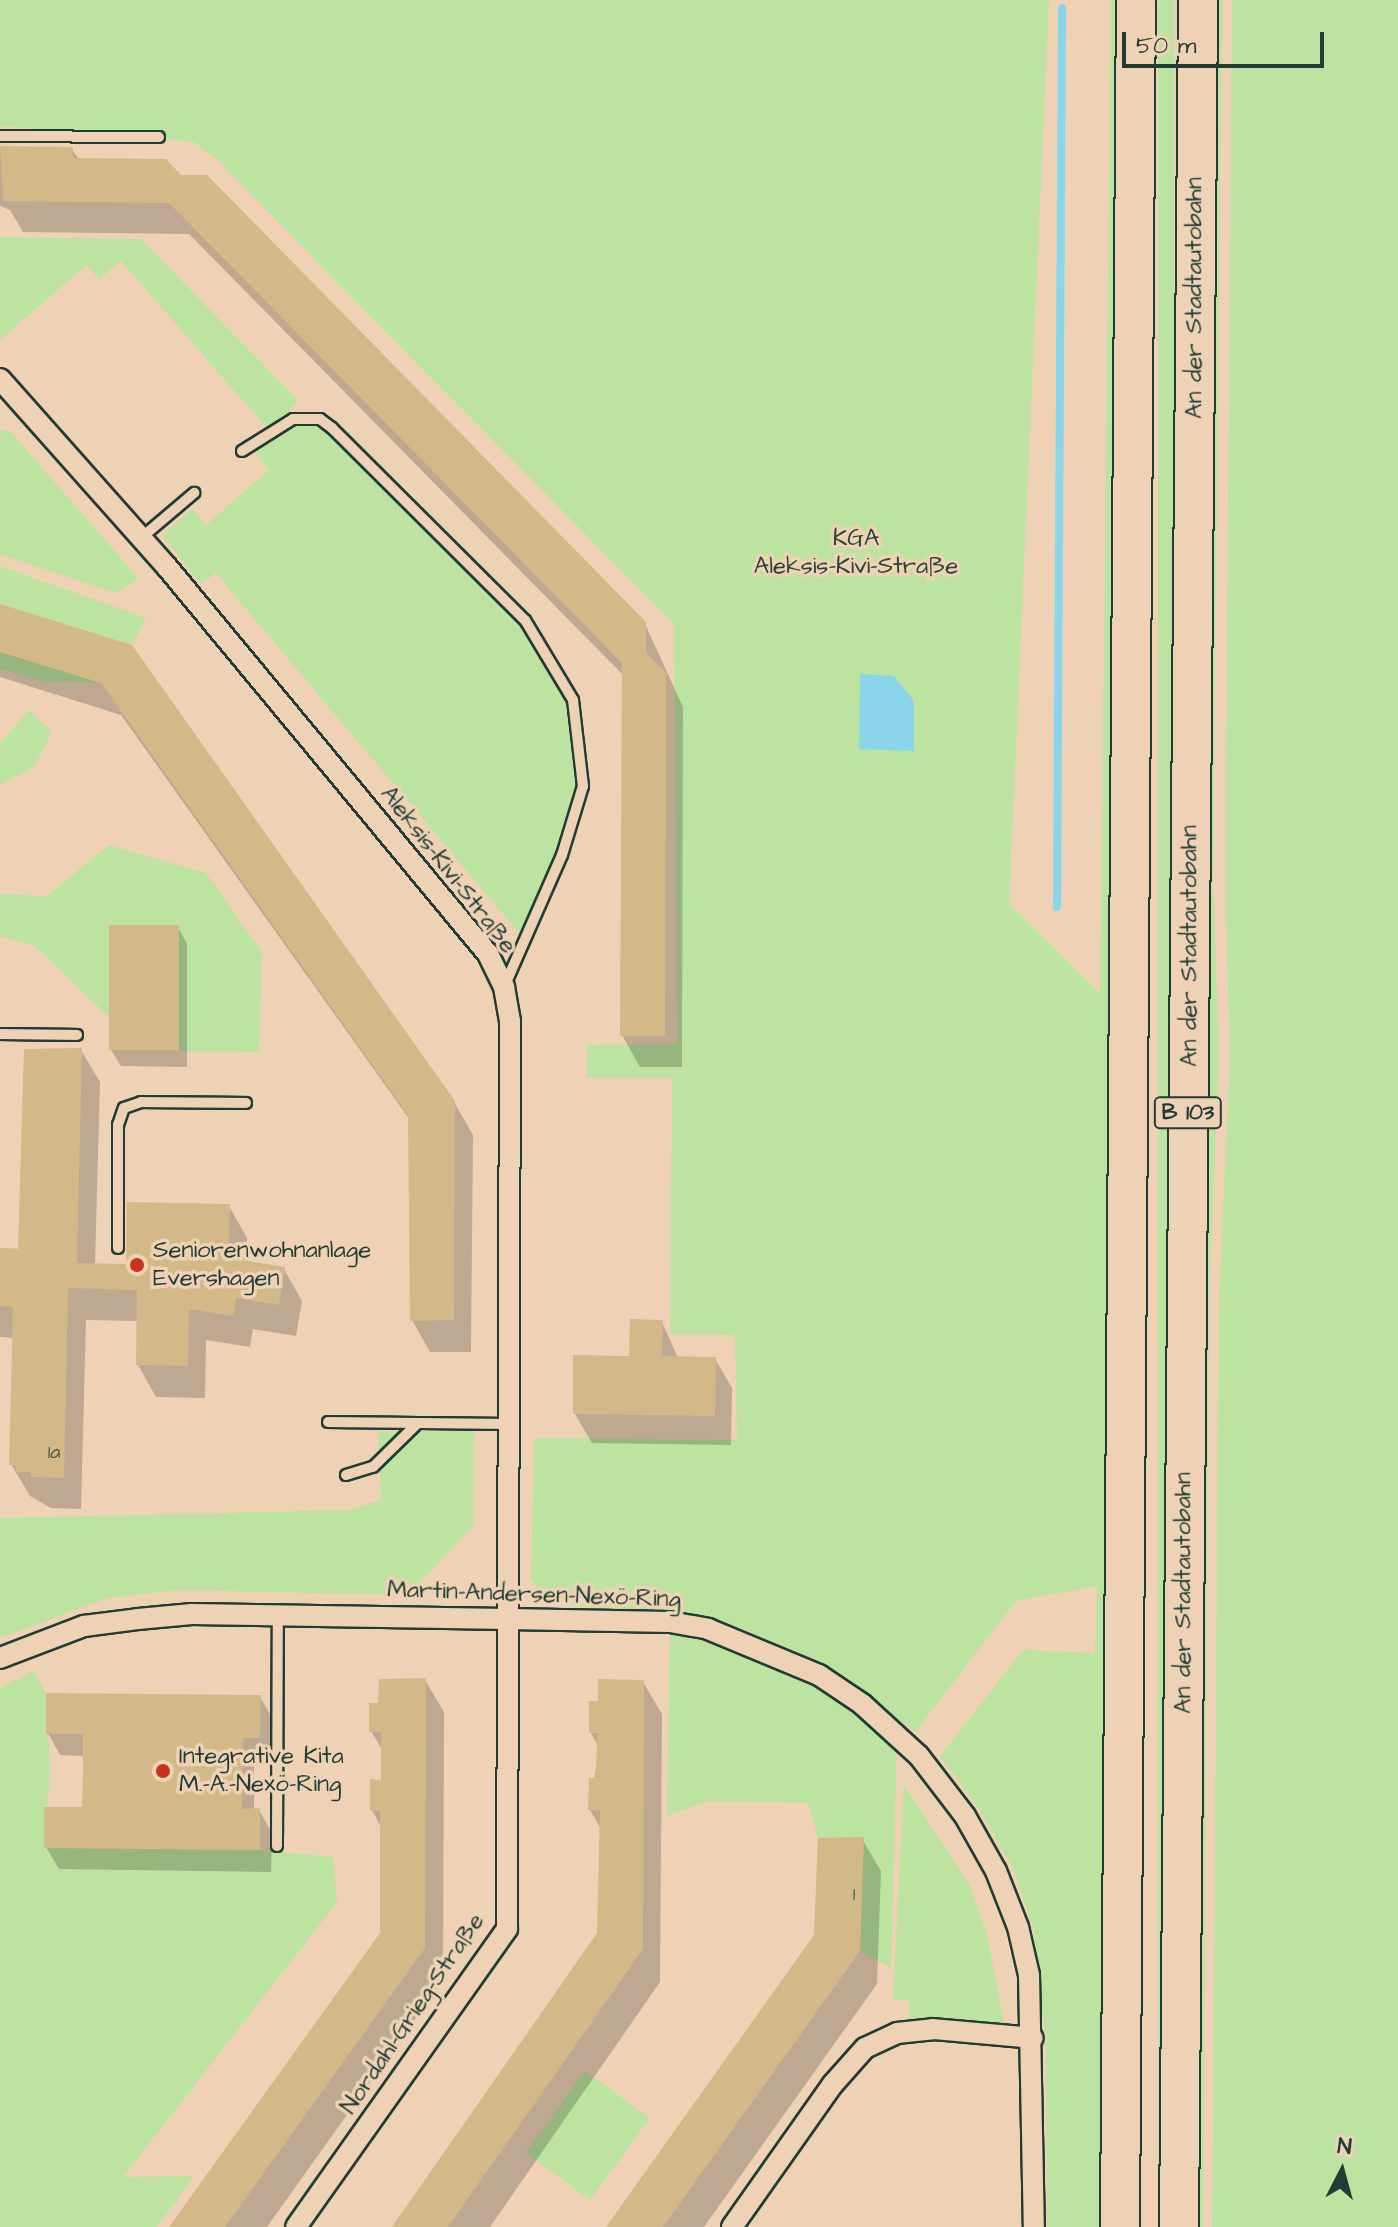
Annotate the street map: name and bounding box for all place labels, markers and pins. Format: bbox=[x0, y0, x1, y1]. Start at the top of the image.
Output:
place label: Seniorenwohnanlage Evershagen bbox=[153, 1237, 371, 1293]
marker: Seniorenwohnanlage Evershagen bbox=[128, 1256, 146, 1274]
place label: Integrative Kita M.-A.-Nexö-Ring bbox=[179, 1743, 344, 1799]
marker: Integrative Kita M.-A.-Nexö-Ring bbox=[154, 1762, 172, 1780]

